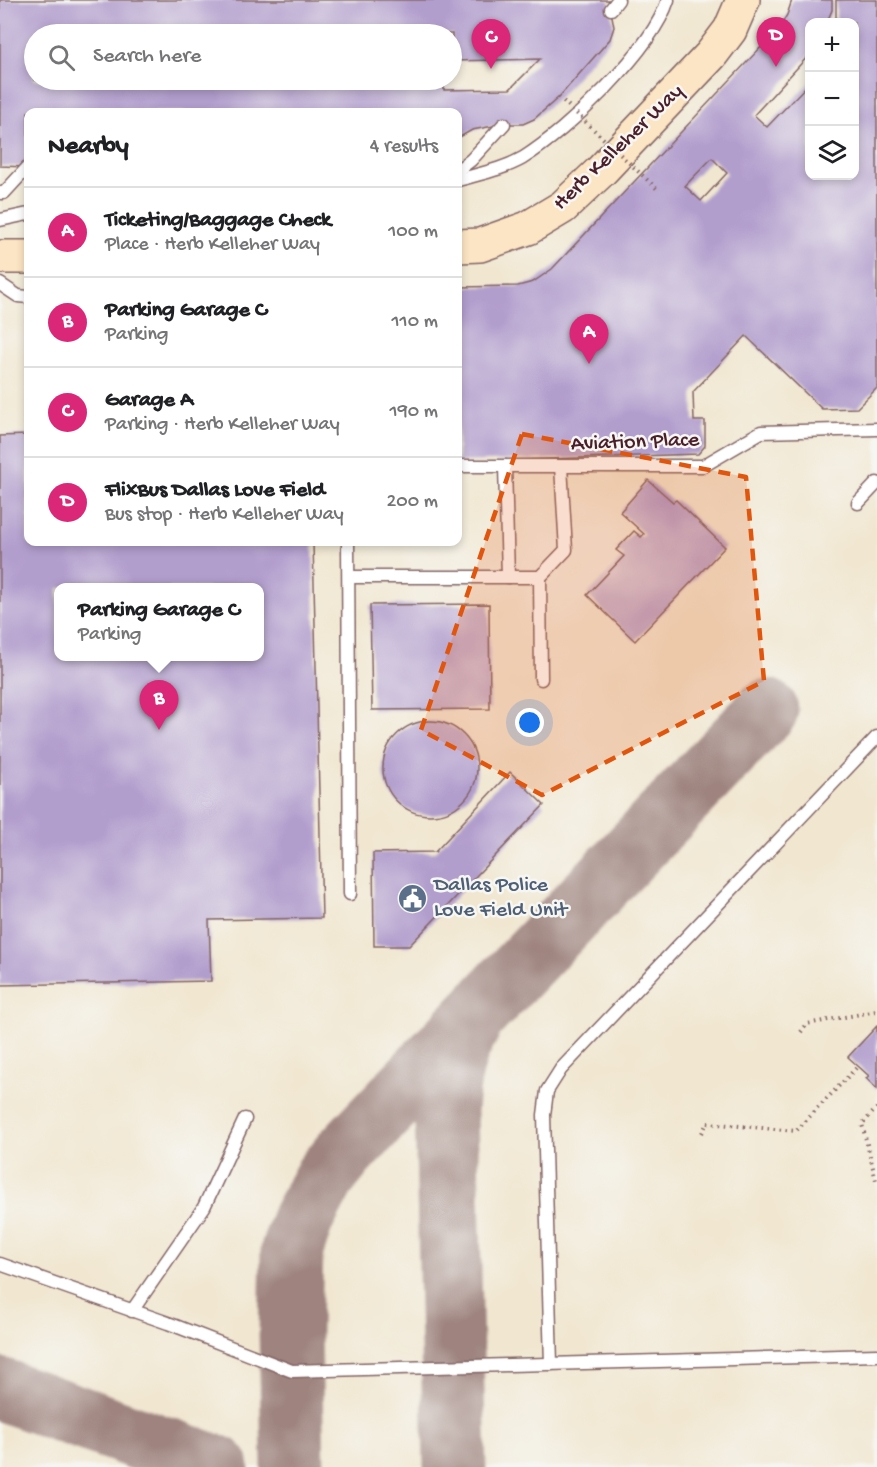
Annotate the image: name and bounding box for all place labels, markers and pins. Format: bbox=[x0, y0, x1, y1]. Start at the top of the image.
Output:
pin: D bbox=[756, 17, 796, 67]
pin: C bbox=[472, 20, 510, 69]
pin: A bbox=[570, 314, 608, 364]
pin: B bbox=[140, 680, 178, 730]
place label: Dallas Police Love Field Unit bbox=[432, 873, 569, 924]
public building icon: Dallas Police Love Field Unit bbox=[397, 883, 429, 915]

